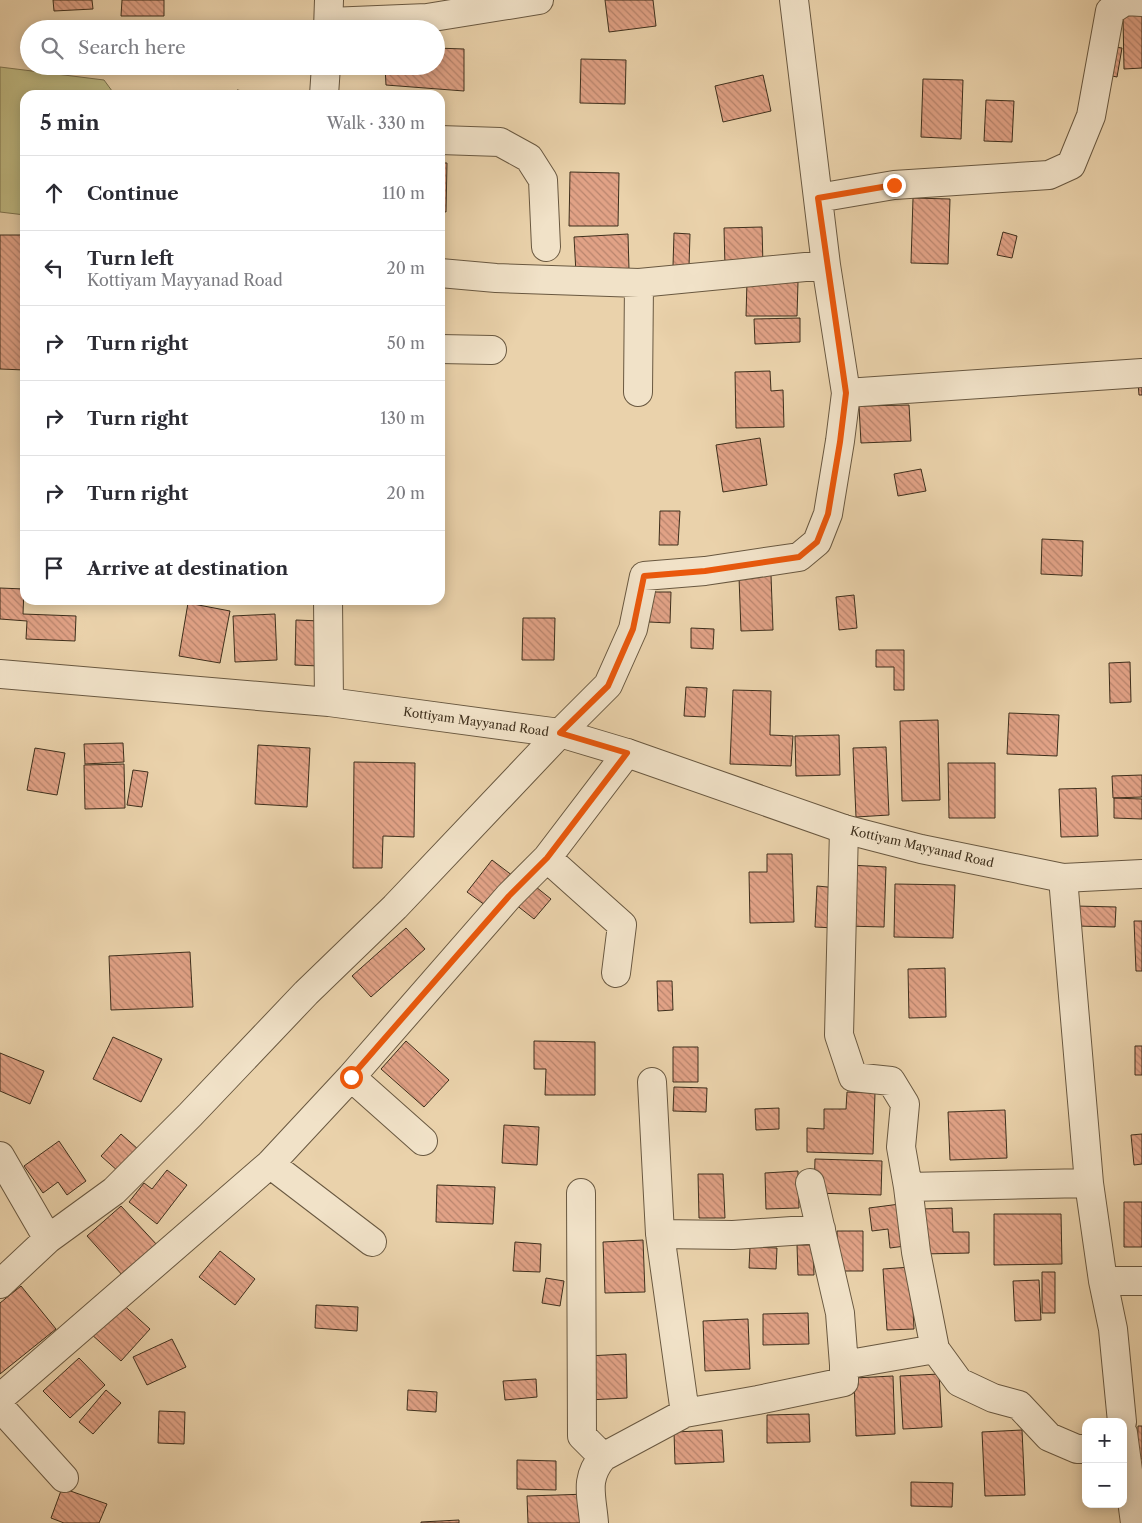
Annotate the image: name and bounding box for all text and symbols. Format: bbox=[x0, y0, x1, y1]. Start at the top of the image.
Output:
search box bbox=[20, 20, 445, 75]
icon: search bbox=[38, 34, 66, 62]
text: Search here bbox=[78, 36, 186, 59]
text: 5 min bbox=[40, 110, 100, 135]
text: Walk · 330 m bbox=[327, 113, 425, 133]
route end bbox=[883, 174, 906, 197]
icon: ahead bbox=[40, 179, 68, 207]
text: Continue bbox=[87, 182, 179, 205]
text: 110 m bbox=[382, 183, 425, 203]
text: Turn left bbox=[87, 247, 174, 270]
icon: left bbox=[40, 254, 68, 282]
text: 20 m bbox=[386, 258, 425, 278]
text: Kottiyam Mayyanad Road bbox=[87, 270, 283, 290]
icon: right bbox=[40, 329, 68, 357]
text: Turn right bbox=[87, 332, 188, 355]
text: 50 m bbox=[387, 333, 425, 353]
icon: right bbox=[40, 404, 68, 432]
text: Turn right bbox=[87, 407, 188, 430]
text: 130 m bbox=[380, 408, 425, 428]
icon: right bbox=[40, 479, 68, 507]
text: Turn right bbox=[87, 482, 188, 505]
text: 20 m bbox=[386, 483, 425, 503]
icon: arrive bbox=[40, 554, 68, 582]
text: Arrive at destination bbox=[87, 557, 288, 580]
street label: Kottiyam Mayyanad Road bbox=[402, 704, 550, 739]
street label: Kottiyam Mayyanad Road bbox=[849, 823, 996, 870]
route start bbox=[340, 1066, 363, 1089]
map controls bbox=[1082, 1418, 1127, 1508]
button: + bbox=[1082, 1418, 1127, 1463]
button: − bbox=[1082, 1463, 1127, 1508]

